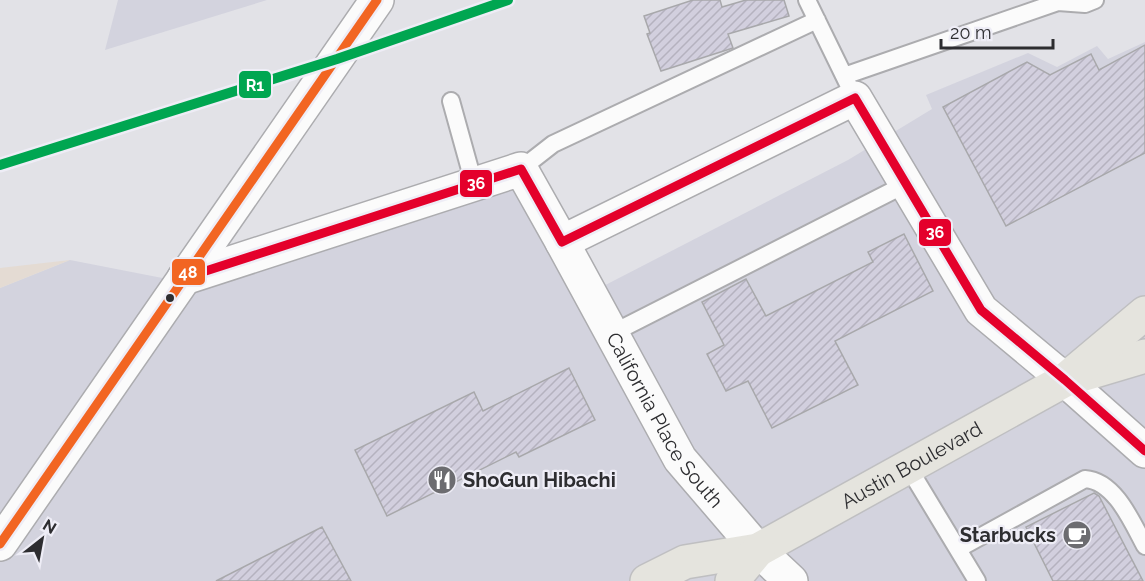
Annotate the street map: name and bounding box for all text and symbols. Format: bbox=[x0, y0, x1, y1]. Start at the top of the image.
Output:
scale bar bbox=[941, 12, 1054, 50]
text: 20 m bbox=[950, 22, 992, 43]
line badge: R1 bbox=[238, 70, 272, 99]
text: R1 bbox=[246, 76, 264, 95]
line badge: 36 bbox=[459, 169, 493, 198]
text: 36 bbox=[467, 174, 486, 193]
line badge: 36 bbox=[918, 218, 952, 247]
text: 36 bbox=[926, 223, 945, 242]
line badge: 48 bbox=[171, 258, 206, 286]
text: 48 bbox=[179, 263, 197, 282]
unlabelled marker bbox=[164, 292, 176, 304]
street label: California Place South bbox=[601, 328, 728, 513]
street label: Austin Boulevard bbox=[837, 416, 986, 514]
restaurant icon: ShoGun Hibachi bbox=[426, 464, 458, 496]
place label: ShoGun Hibachi bbox=[463, 468, 616, 492]
north arrow bbox=[12, 509, 72, 569]
text: N bbox=[39, 515, 60, 538]
cafe icon: Starbucks bbox=[1061, 519, 1093, 551]
place label: Starbucks bbox=[960, 523, 1056, 547]

